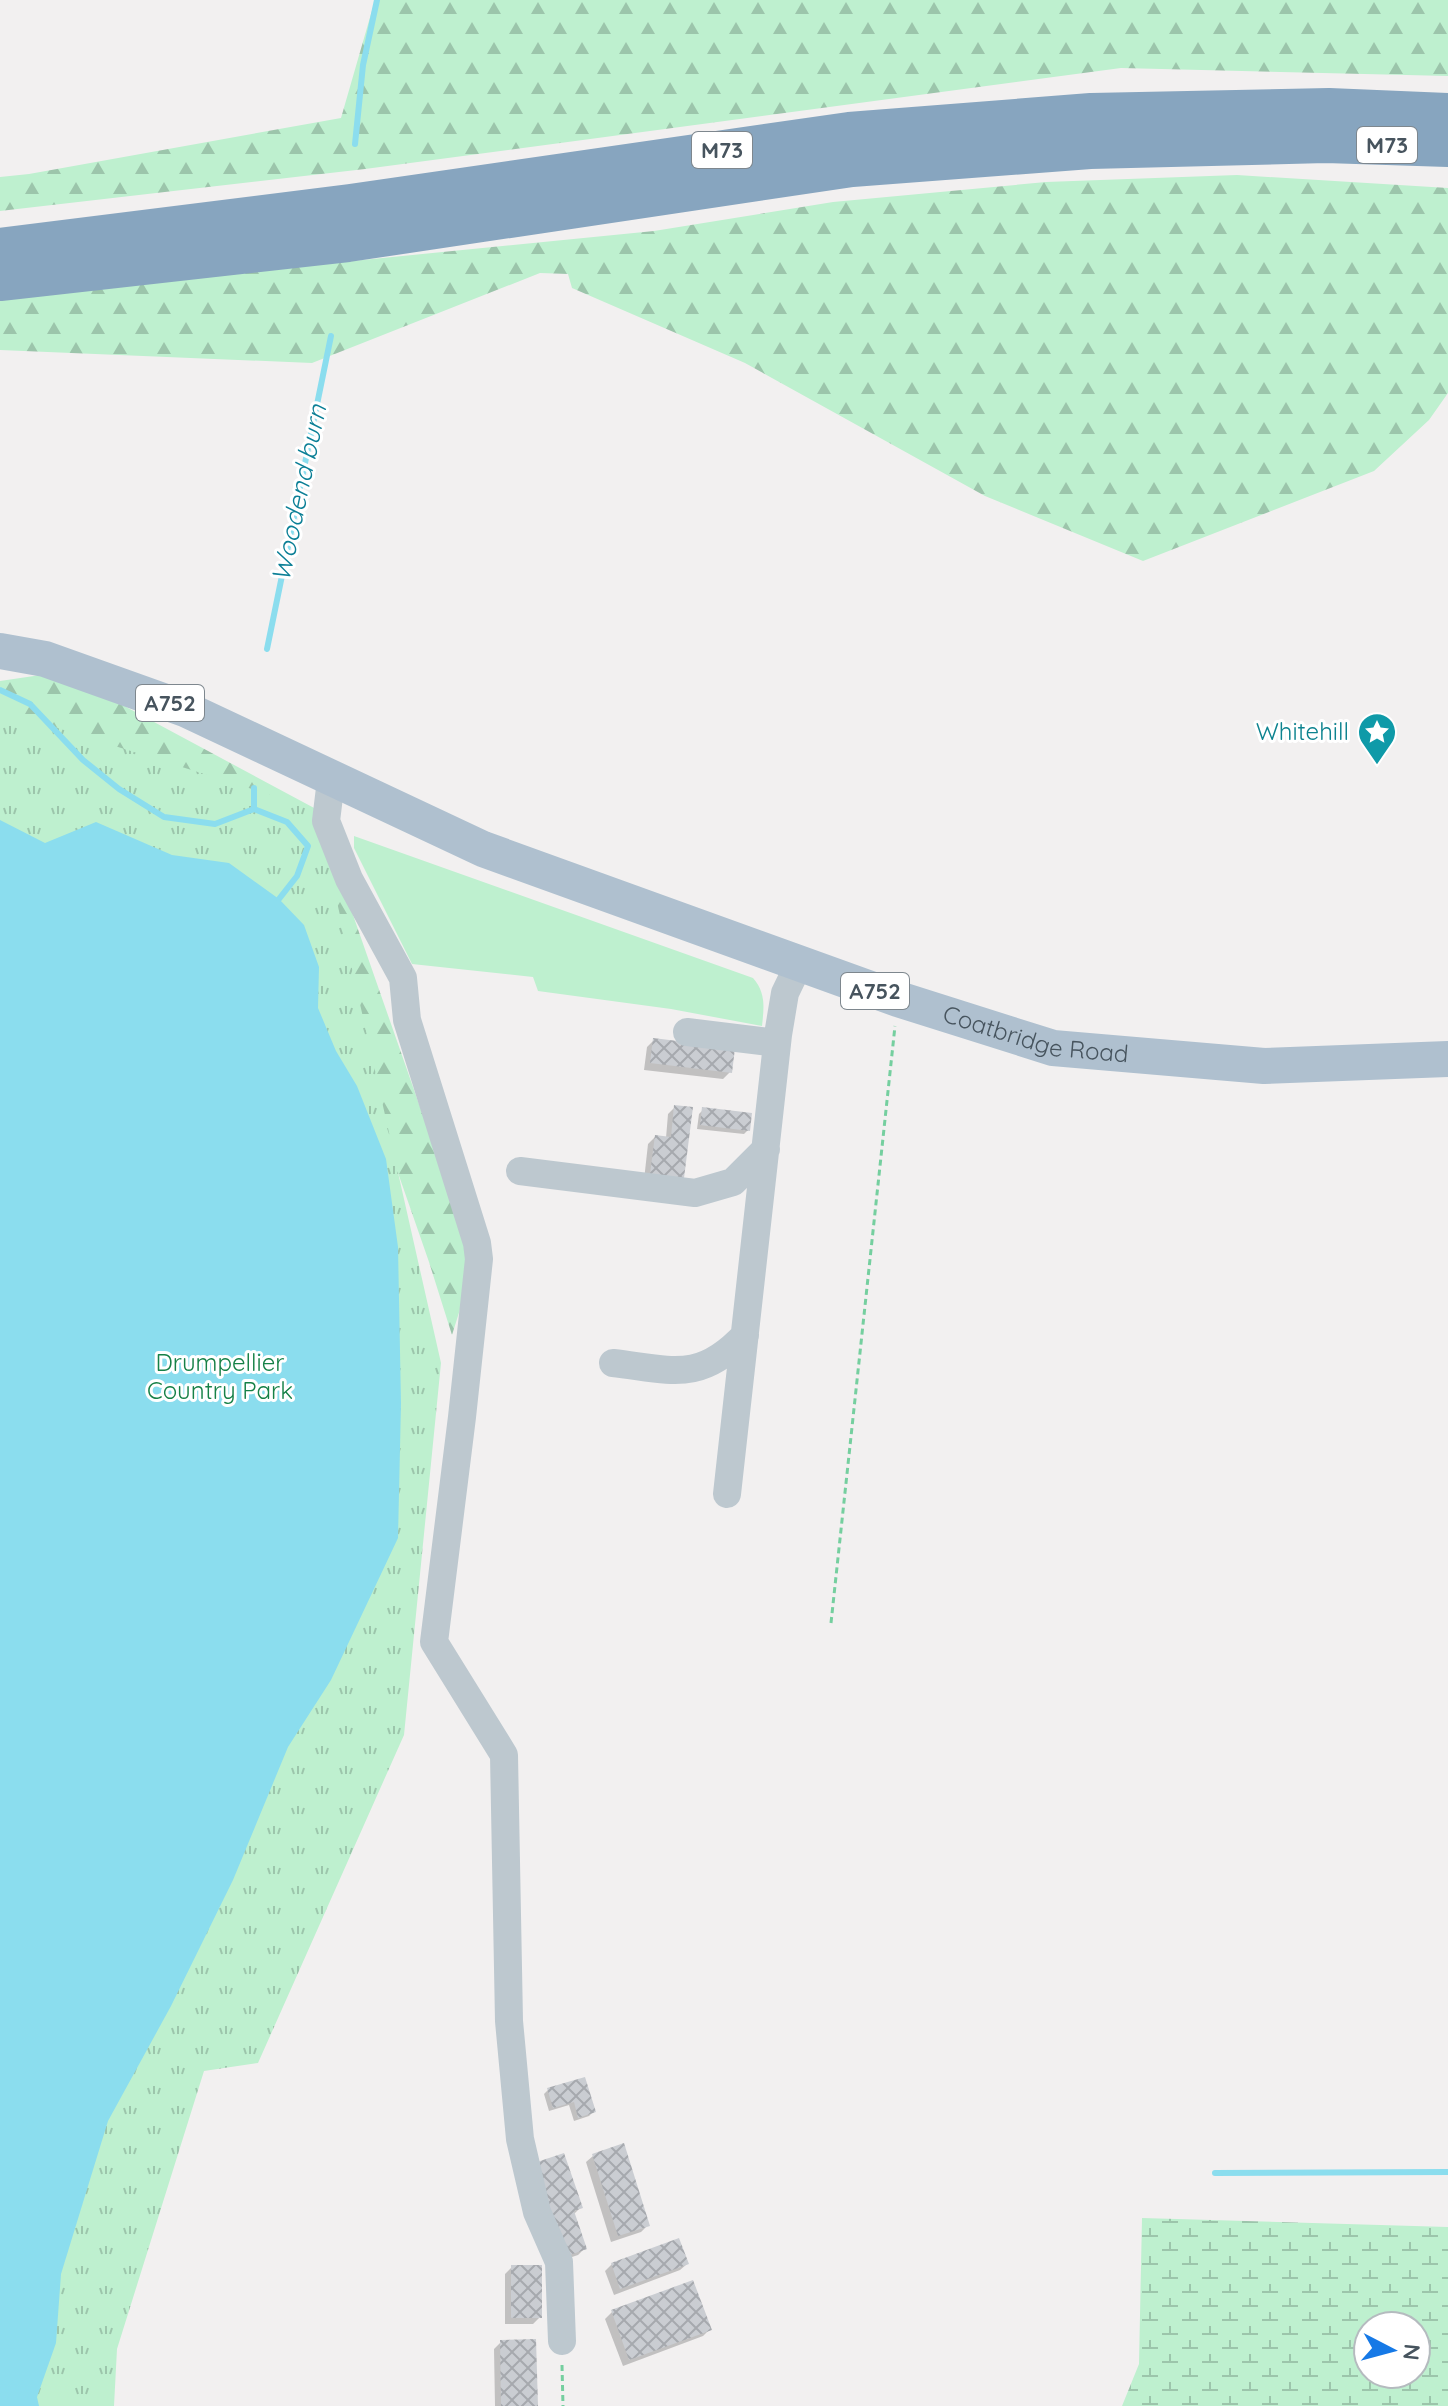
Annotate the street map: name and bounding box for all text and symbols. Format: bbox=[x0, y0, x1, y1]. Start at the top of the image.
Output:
road number: M73 bbox=[1357, 127, 1417, 163]
road number: M73 bbox=[692, 132, 752, 168]
water label: Woodend burn bbox=[264, 400, 334, 584]
road number: A752 bbox=[136, 685, 204, 721]
place icon: Whitehill bbox=[1356, 711, 1398, 766]
place label: Whitehill bbox=[1256, 716, 1349, 746]
road number: A752 bbox=[841, 973, 909, 1009]
street label: Coatbridge Road bbox=[939, 998, 1130, 1068]
park label: Drumpellier Country Park bbox=[147, 1347, 293, 1405]
north arrow bbox=[1352, 2310, 1432, 2390]
text: N bbox=[1397, 2343, 1427, 2362]

